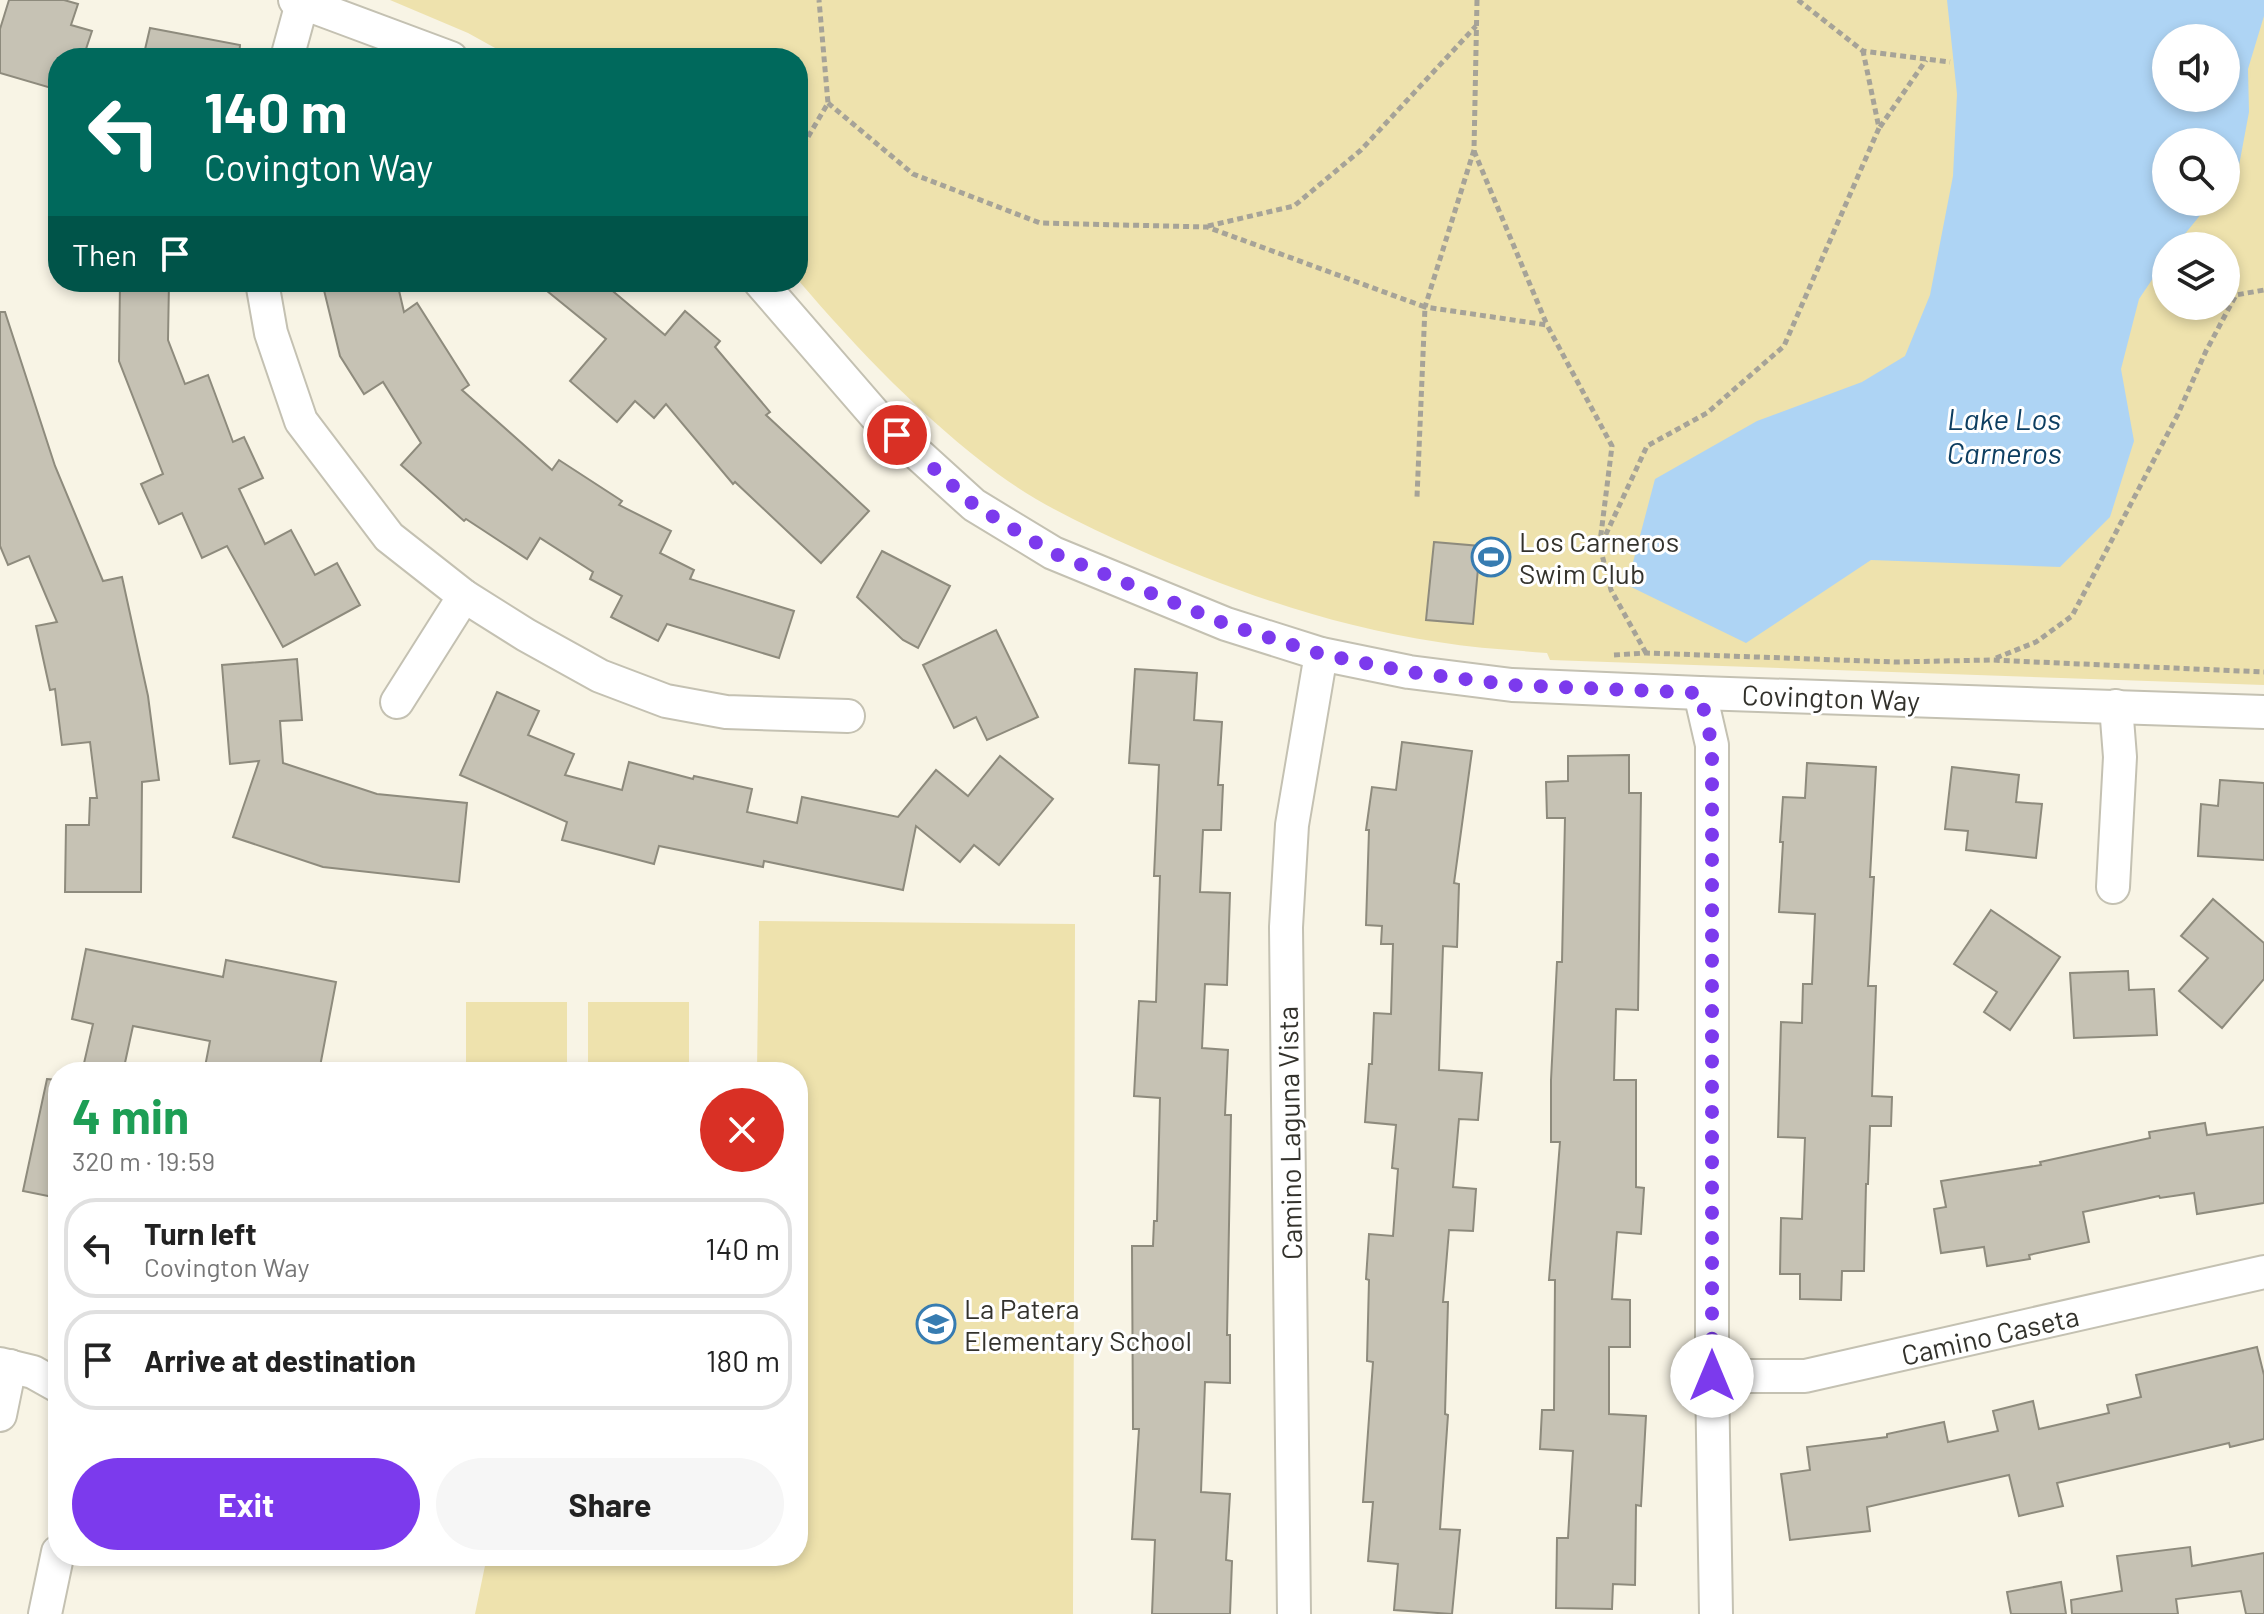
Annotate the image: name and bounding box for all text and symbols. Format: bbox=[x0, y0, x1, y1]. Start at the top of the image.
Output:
map controls bbox=[2152, 24, 2240, 320]
button: sound bbox=[2152, 24, 2240, 112]
text: 140 m bbox=[204, 77, 348, 144]
icon: left bbox=[72, 80, 176, 184]
button: search bbox=[2152, 128, 2240, 216]
text: Covington Way bbox=[204, 145, 433, 188]
icon: arrive bbox=[153, 232, 197, 276]
button: layers bbox=[2152, 232, 2240, 320]
text: Then bbox=[72, 236, 137, 272]
water label: Lake Los Carneros bbox=[1946, 400, 2062, 470]
pin bbox=[863, 401, 931, 469]
icon: arrive bbox=[875, 413, 919, 457]
place label: Los Carneros Swim Club bbox=[1519, 524, 1679, 590]
sports icon: Los Carneros Swim Club bbox=[1470, 536, 1512, 578]
street label: Covington Way bbox=[1741, 677, 1921, 717]
street label: Camino Laguna Vista bbox=[1270, 1006, 1308, 1260]
text: 4 min bbox=[72, 1086, 189, 1144]
button: close bbox=[700, 1088, 784, 1172]
text: 320 m · 19:59 bbox=[72, 1145, 215, 1176]
text: Turn left bbox=[144, 1215, 257, 1251]
icon: left bbox=[76, 1226, 120, 1270]
text: 140 m bbox=[705, 1230, 780, 1266]
text: Covington Way bbox=[144, 1251, 309, 1282]
place label: La Patera Elementary School bbox=[964, 1291, 1192, 1357]
street label: Camino Caseta bbox=[1898, 1298, 2082, 1372]
school or university icon: La Patera Elementary School bbox=[915, 1303, 957, 1345]
position arrow bbox=[1670, 1334, 1754, 1418]
icon: arrive bbox=[76, 1338, 120, 1382]
text: Arrive at destination bbox=[144, 1342, 416, 1378]
text: 180 m bbox=[706, 1342, 780, 1378]
button: Exit bbox=[72, 1458, 420, 1550]
button: Share bbox=[436, 1458, 784, 1550]

